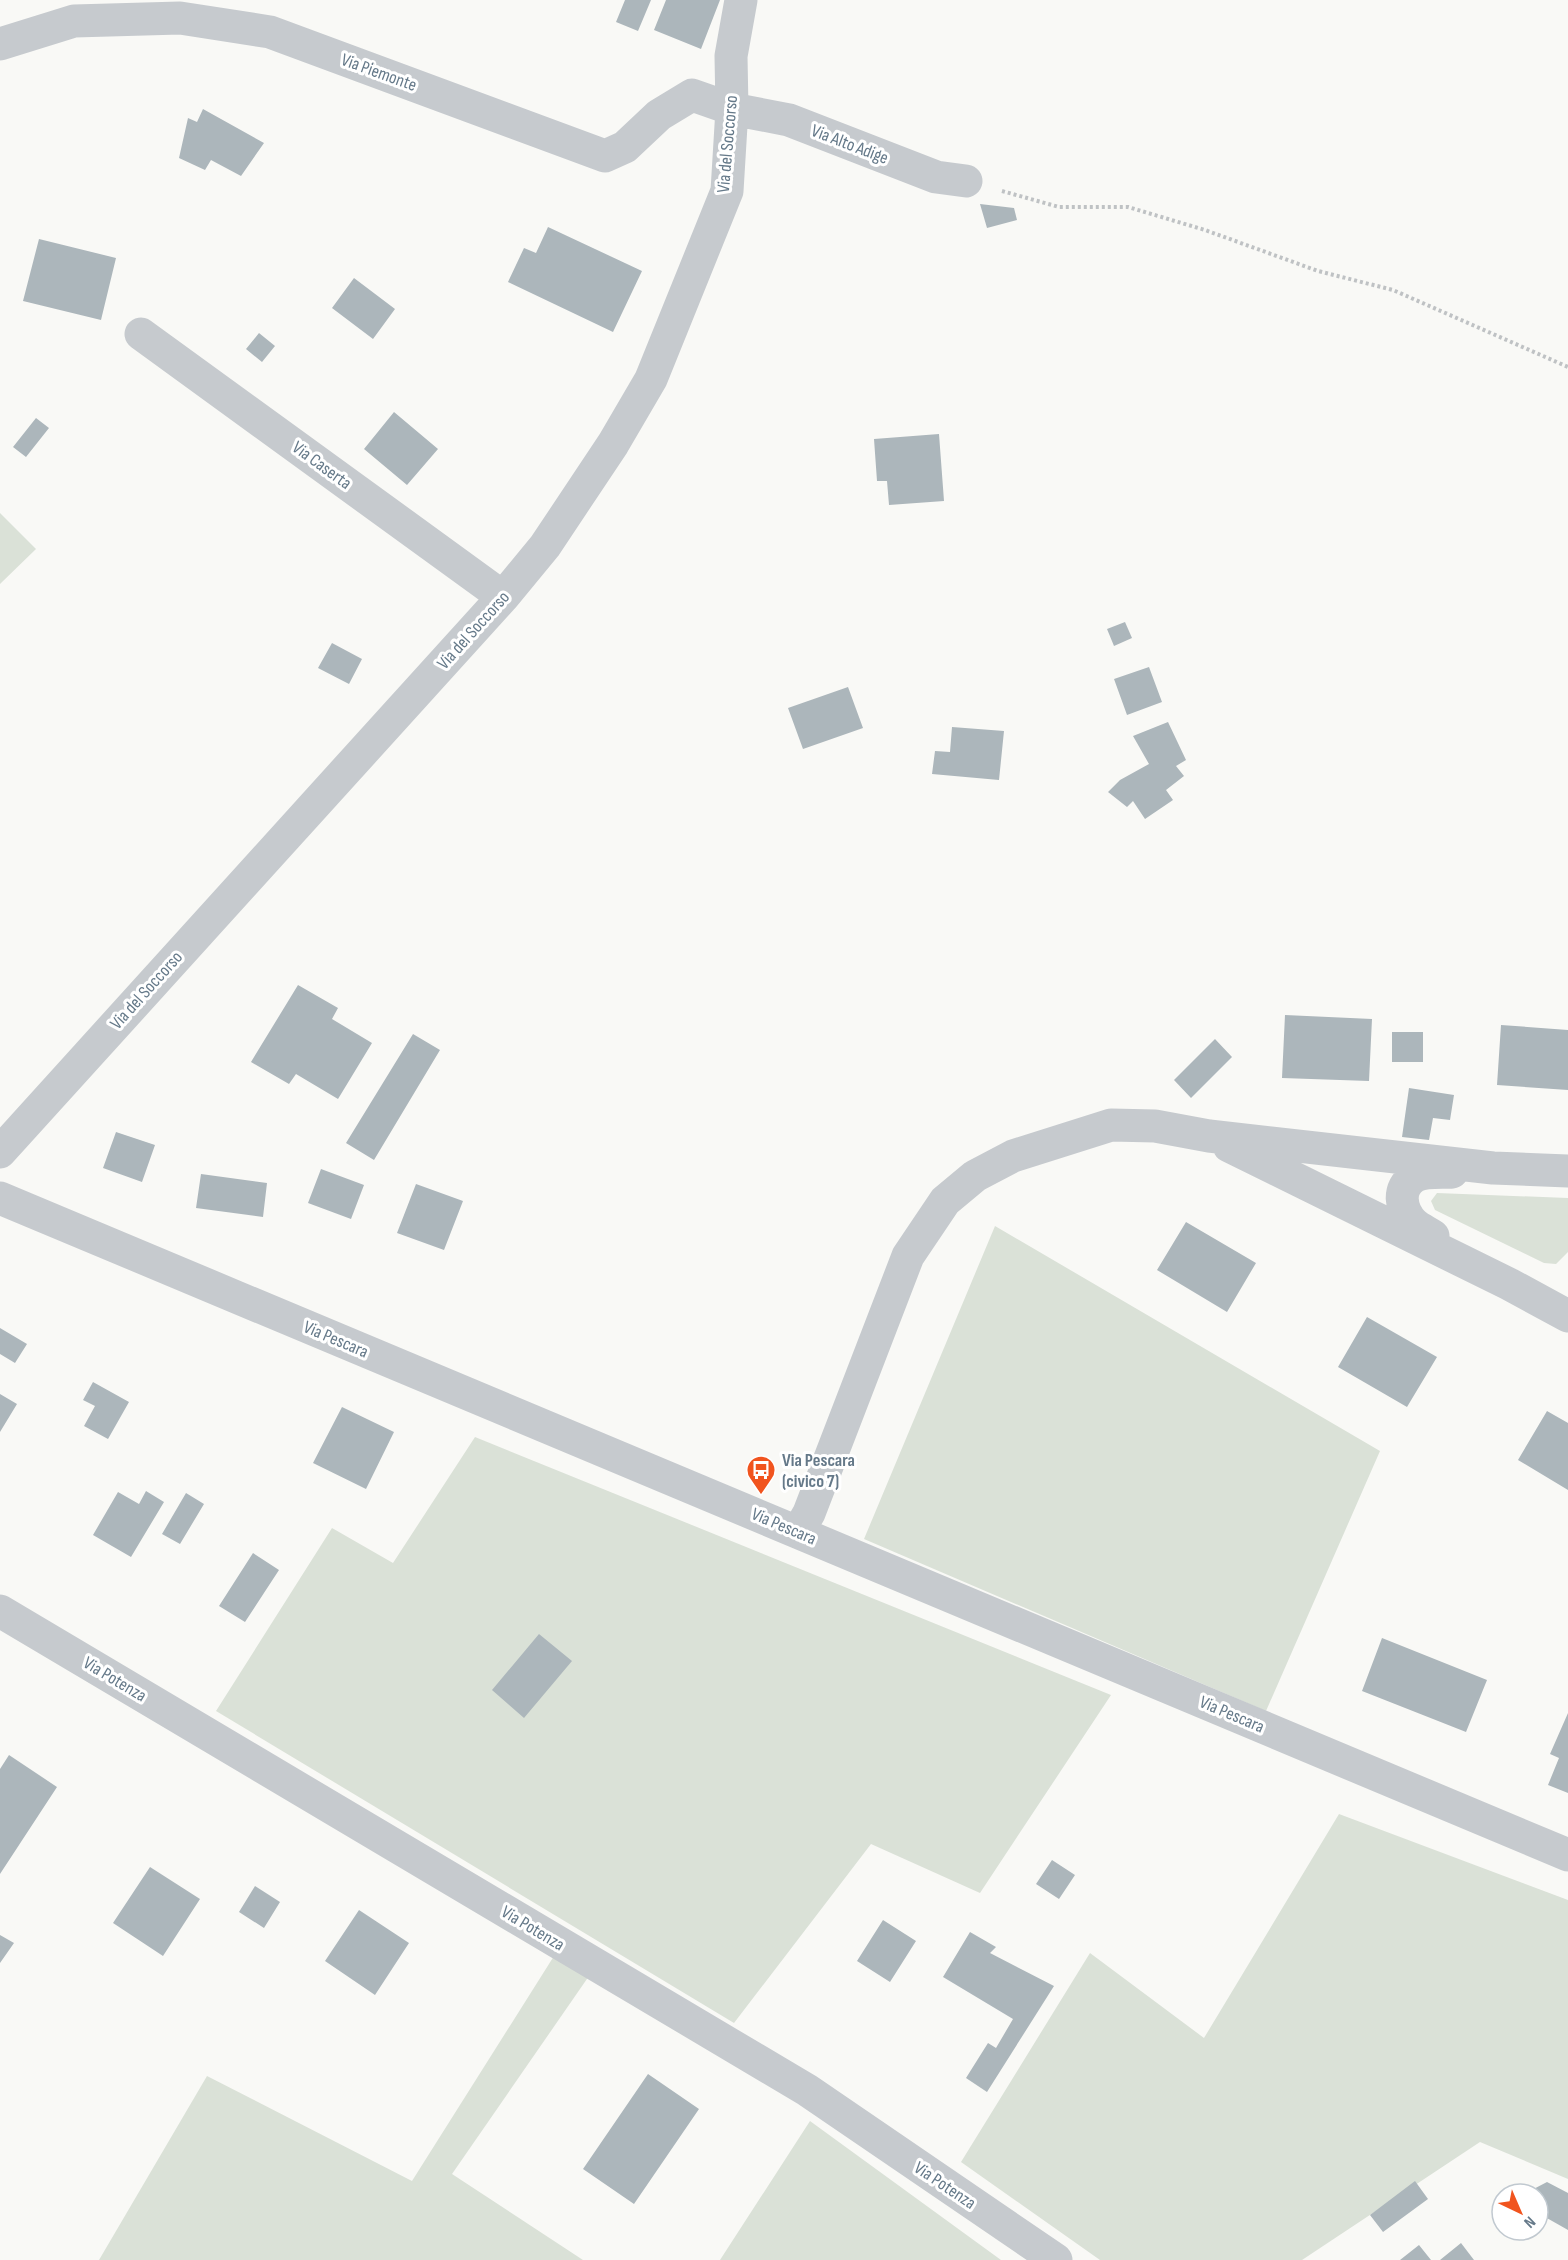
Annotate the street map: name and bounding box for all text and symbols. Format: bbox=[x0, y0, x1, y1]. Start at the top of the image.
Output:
street label: Via Piemonte bbox=[338, 49, 419, 96]
street label: Via del Soccorso bbox=[713, 94, 742, 194]
street label: Via Alto Adige bbox=[808, 120, 891, 169]
street label: Via Caserta bbox=[288, 437, 355, 494]
street label: Via del Soccorso bbox=[433, 587, 514, 674]
street label: Via del Soccorso bbox=[106, 947, 187, 1034]
street label: Via Pescara bbox=[300, 1316, 371, 1362]
place label: Via Pescara (civico 7) bbox=[782, 1450, 855, 1492]
bus stop icon: Via Pescara (civico 7) bbox=[745, 1454, 777, 1496]
street label: Via Pescara bbox=[748, 1503, 819, 1549]
street label: Via Potenza bbox=[79, 1652, 150, 1706]
street label: Via Pescara bbox=[1196, 1691, 1267, 1737]
street label: Via Potenza bbox=[497, 1901, 568, 1955]
street label: Via Potenza bbox=[910, 2157, 980, 2214]
north arrow bbox=[1490, 2182, 1550, 2242]
text: N bbox=[1520, 2212, 1539, 2232]

